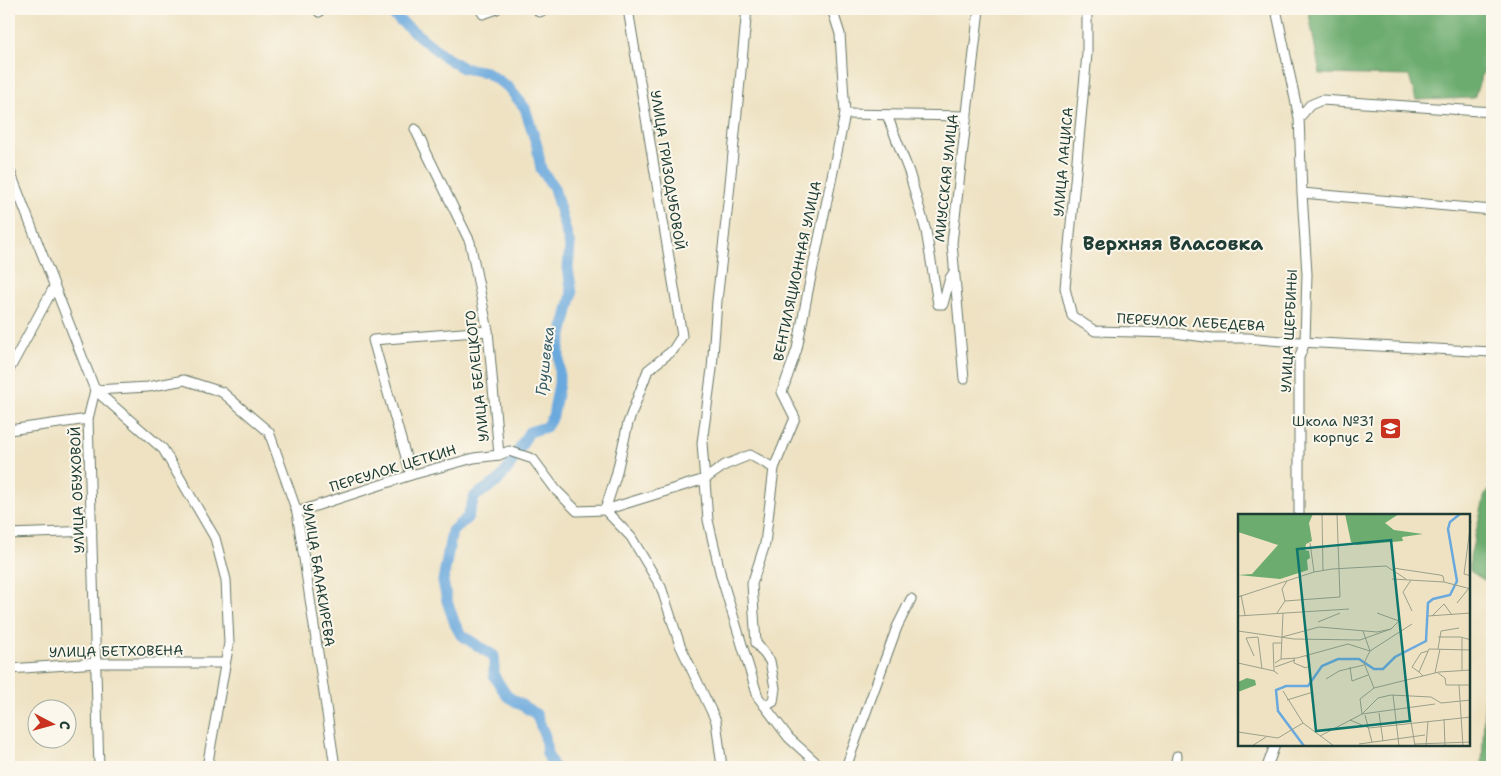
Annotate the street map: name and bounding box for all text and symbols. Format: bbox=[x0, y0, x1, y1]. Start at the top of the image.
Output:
street label: УЛИЦА ГРИЗОДУБОВОЙ bbox=[646, 89, 690, 251]
street label: УЛИЦА ЛАЦИСА bbox=[1049, 106, 1077, 218]
street label: МИУССКАЯ УЛИЦА bbox=[930, 113, 962, 243]
street label: ВЕНТИЛЯЦИОННАЯ УЛИЦА bbox=[769, 179, 825, 363]
district label: Верхняя Власовка bbox=[1083, 231, 1263, 256]
street label: УЛИЦА ЩЕРБИНЫ bbox=[1277, 269, 1301, 393]
street label: УЛИЦА БЕЛЕЦКОГО bbox=[461, 309, 493, 443]
street label: ПЕРЕУЛОК ЛЕБЕДЕВА bbox=[1116, 309, 1266, 335]
water label: Грушевка bbox=[531, 325, 559, 397]
place label: Школа №31 корпус 2 bbox=[1292, 412, 1374, 446]
school or university icon: Школа №31 корпус 2 bbox=[1378, 417, 1402, 441]
street label: УЛИЦА ОБУХОВОЙ bbox=[66, 426, 88, 554]
street label: ПЕРЕУЛОК ЦЕТКИН bbox=[327, 440, 459, 496]
street label: УЛИЦА БАЛАКИРЕВА bbox=[299, 502, 339, 648]
inset map bbox=[1238, 514, 1471, 746]
street label: УЛИЦА БЕТХОВЕНА bbox=[49, 641, 183, 661]
north arrow bbox=[28, 698, 78, 748]
text: С bbox=[56, 720, 74, 731]

